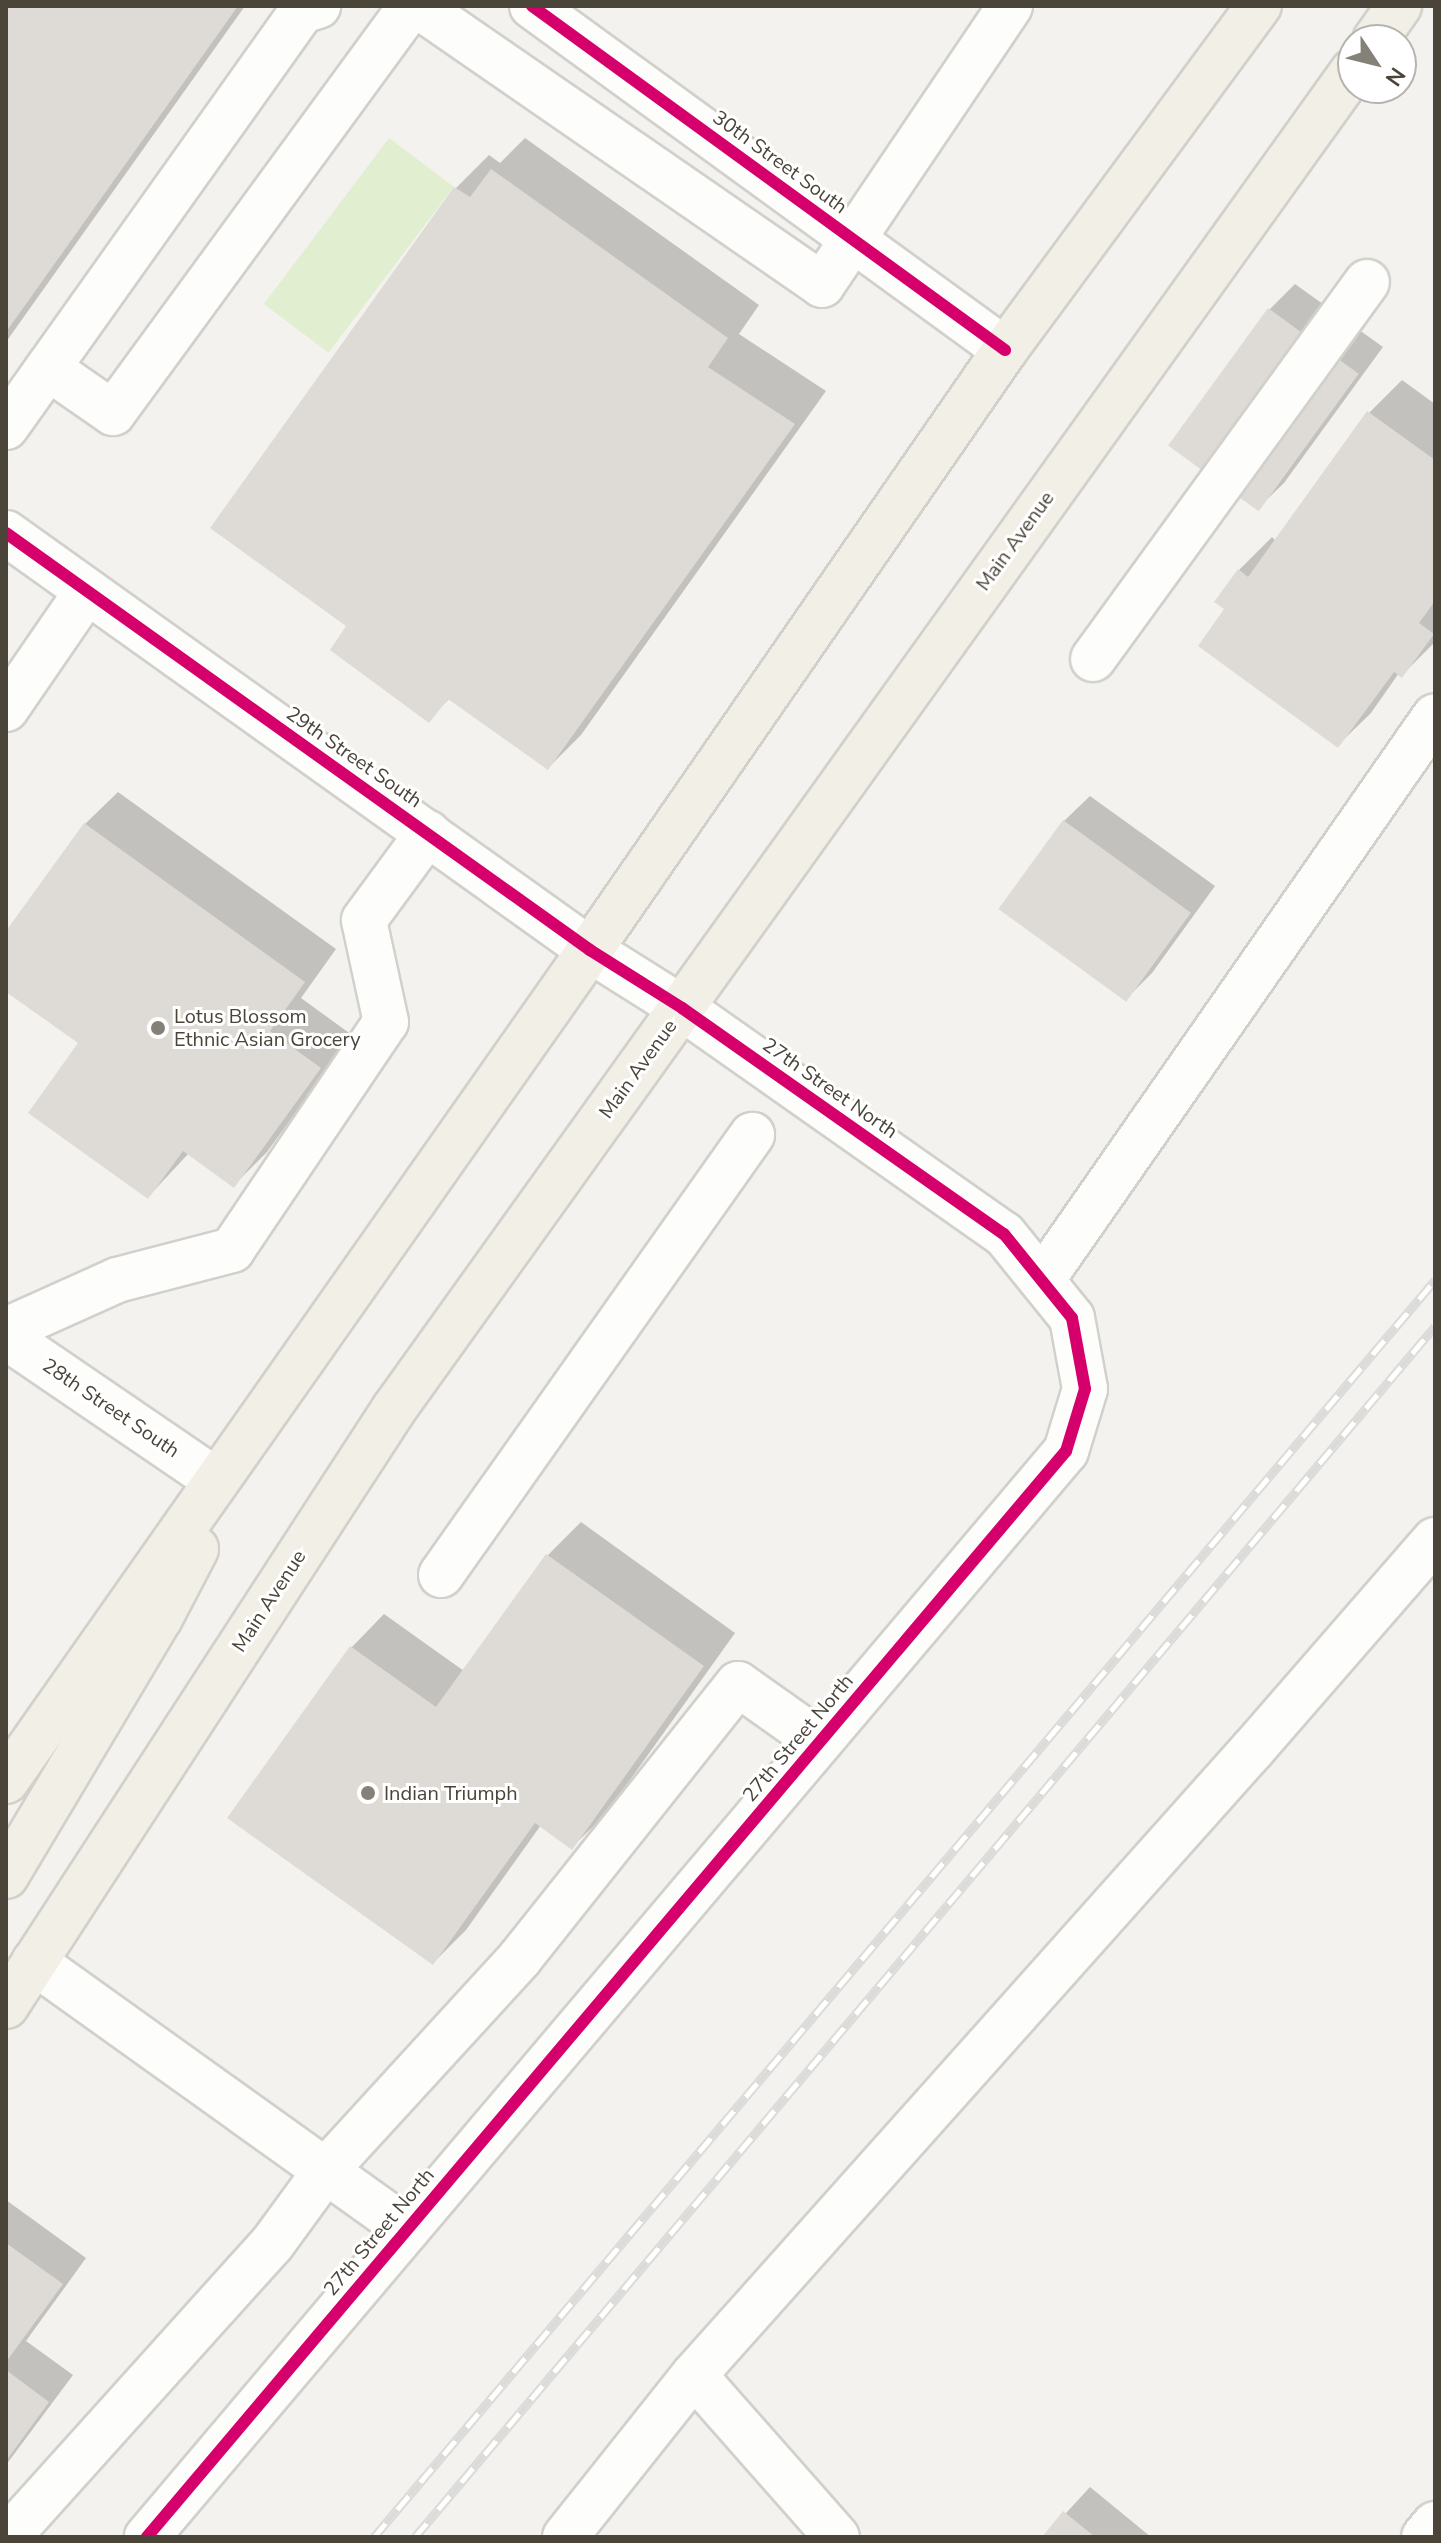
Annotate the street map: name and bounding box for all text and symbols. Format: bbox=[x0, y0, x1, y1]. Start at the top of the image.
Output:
north arrow bbox=[1337, 24, 1417, 104]
text: N bbox=[1378, 61, 1412, 92]
street label: 30th Street South bbox=[708, 105, 852, 219]
street label: Main Avenue bbox=[971, 487, 1059, 595]
street label: 29th Street South bbox=[282, 701, 426, 813]
place label: Lotus Blossom Ethnic Asian Grocery bbox=[174, 1004, 361, 1051]
street label: Main Avenue bbox=[594, 1015, 682, 1123]
marker: Lotus Blossom Ethnic Asian Grocery bbox=[149, 1019, 167, 1037]
street label: 27th Street North bbox=[758, 1033, 902, 1143]
street label: 28th Street South bbox=[38, 1353, 184, 1463]
street label: Main Avenue bbox=[227, 1545, 311, 1657]
street label: 27th Street North bbox=[738, 1669, 858, 1807]
place label: Indian Triumph bbox=[384, 1781, 518, 1805]
marker: Indian Triumph bbox=[359, 1784, 377, 1802]
street label: 27th Street North bbox=[319, 2163, 439, 2301]

